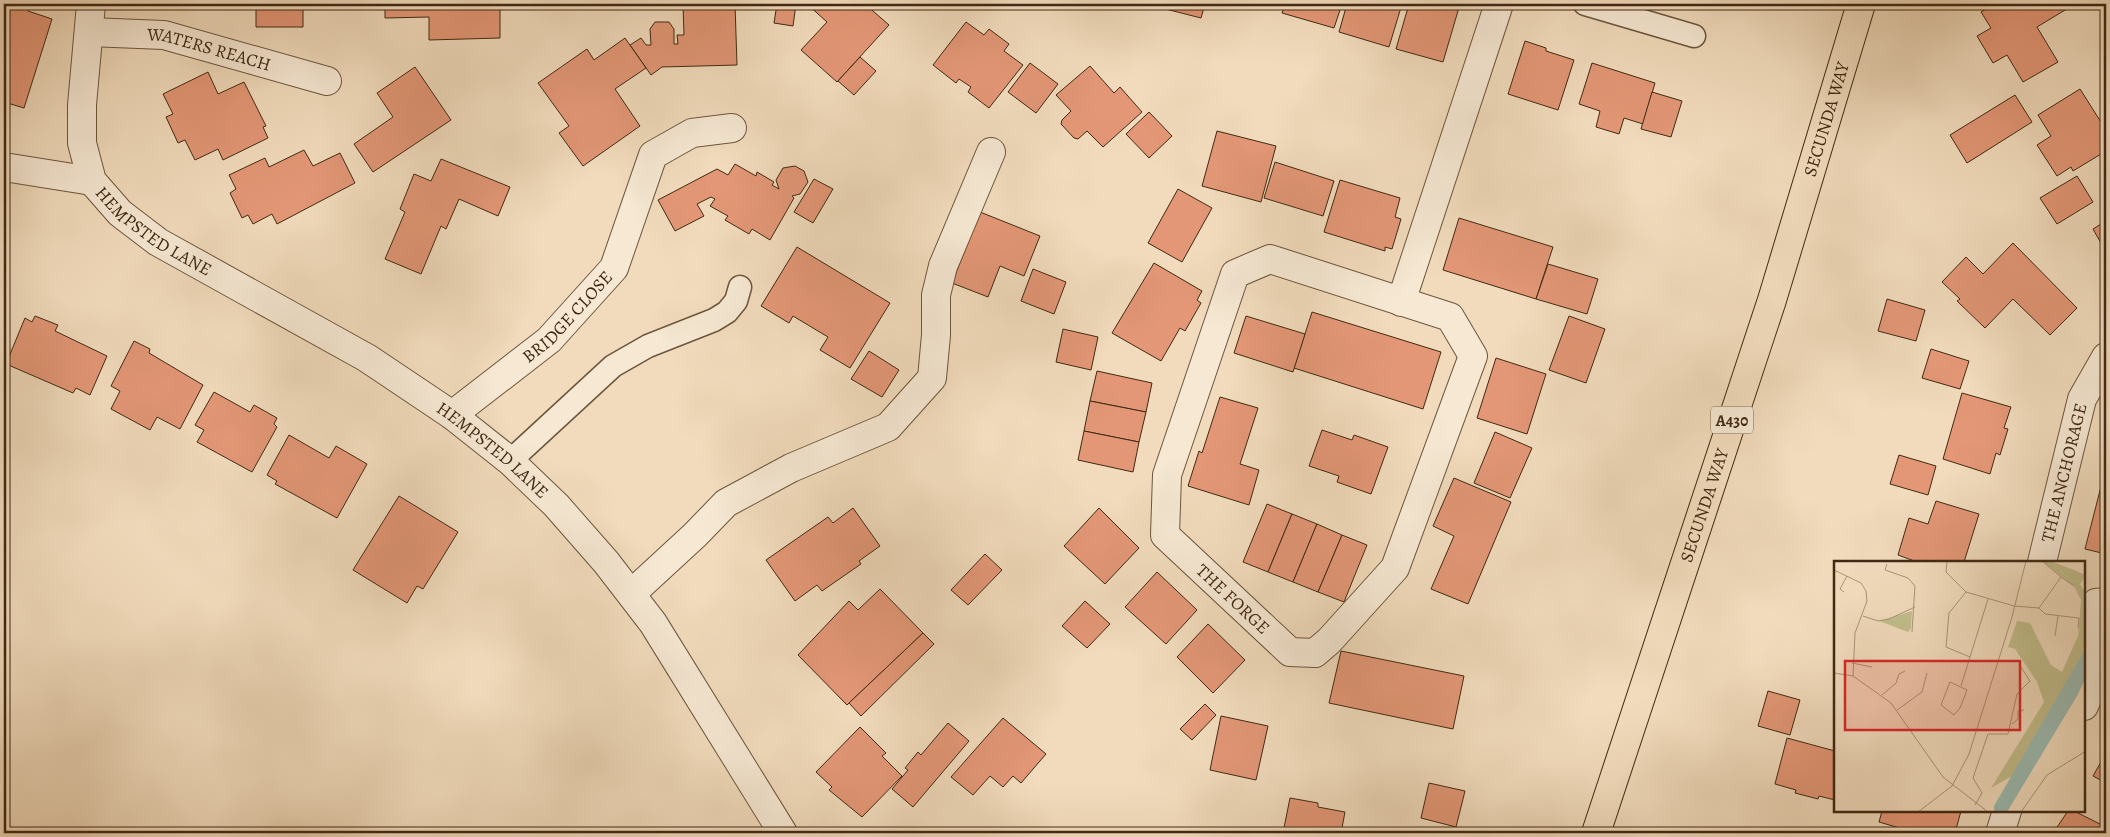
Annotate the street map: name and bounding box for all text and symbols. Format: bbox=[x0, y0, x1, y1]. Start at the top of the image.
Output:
street label: WATERS REACH bbox=[146, 22, 274, 77]
street label: SECUNDA WAY bbox=[1798, 58, 1855, 179]
street label: HEMPSTED LANE bbox=[90, 181, 216, 281]
street label: BRIDGE CLOSE bbox=[517, 266, 618, 368]
street label: HEMPSTED LANE bbox=[432, 396, 554, 504]
street label: THE ANCHORAGE bbox=[2035, 401, 2093, 545]
road number: A430 bbox=[1711, 406, 1753, 434]
street label: SECUNDA WAY bbox=[1674, 444, 1735, 565]
street label: THE FORGE bbox=[1191, 559, 1275, 639]
inset map bbox=[1834, 561, 2085, 812]

